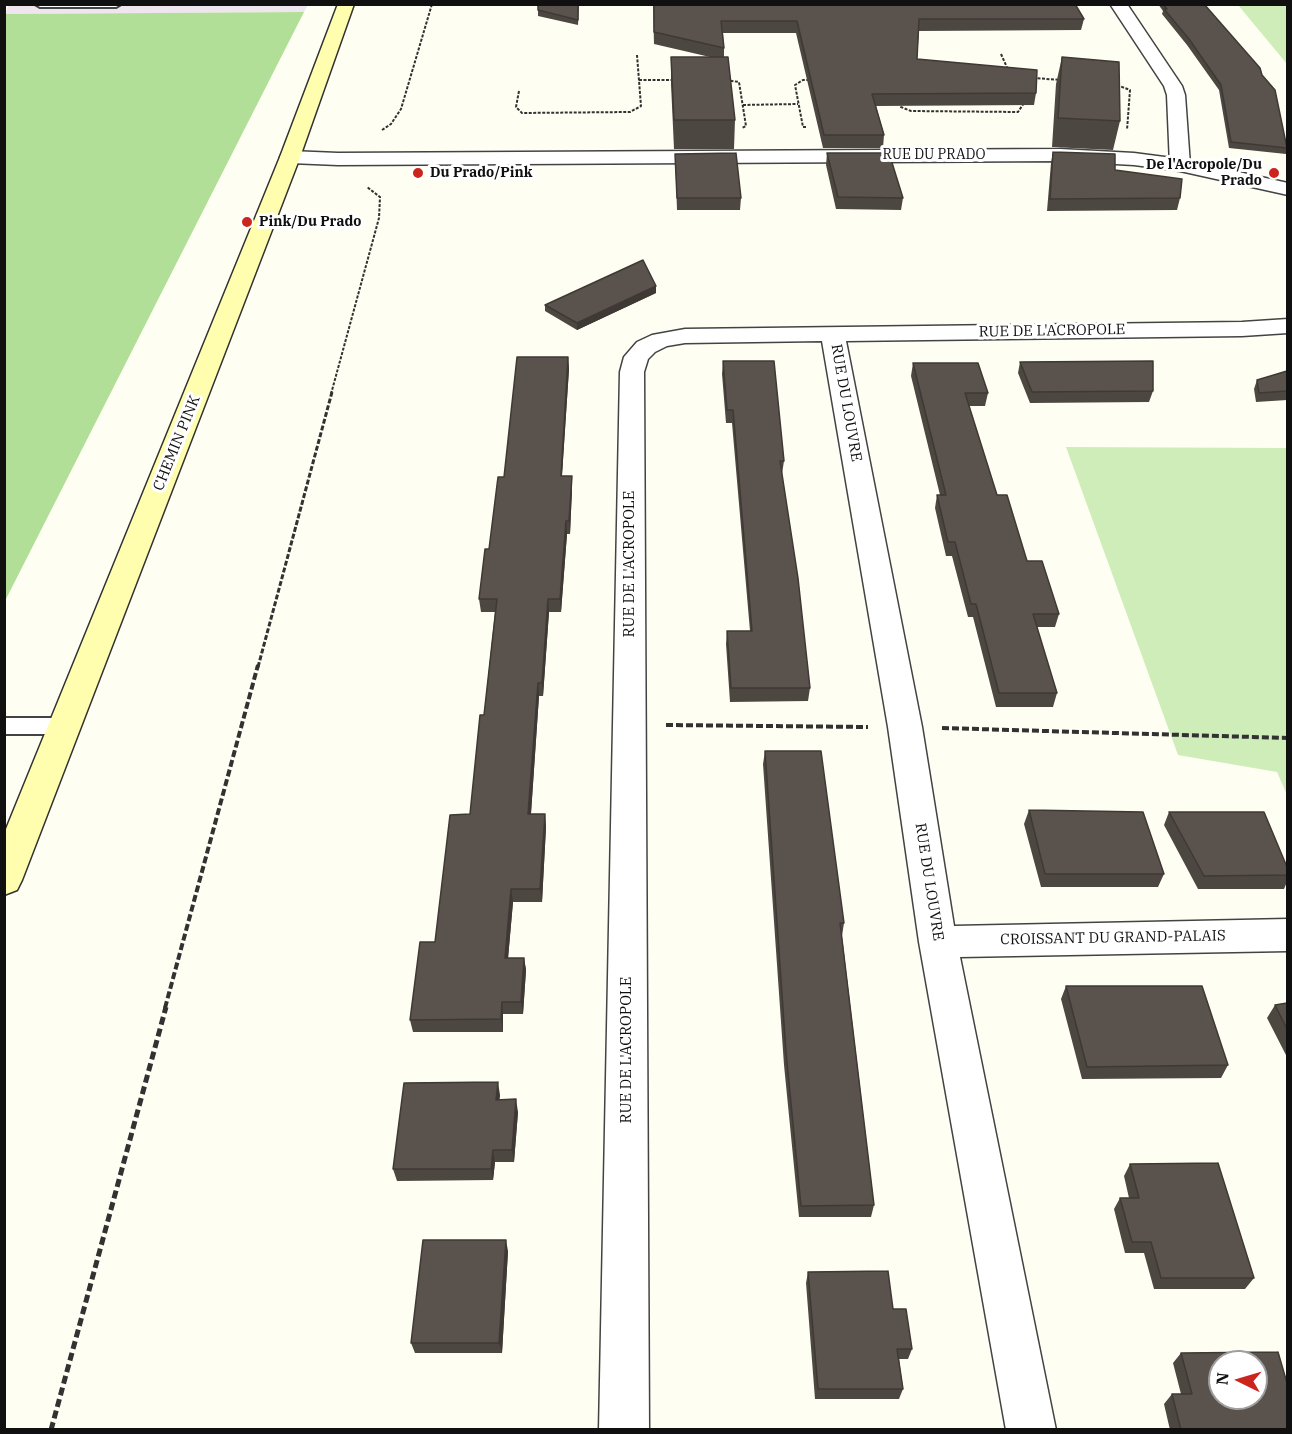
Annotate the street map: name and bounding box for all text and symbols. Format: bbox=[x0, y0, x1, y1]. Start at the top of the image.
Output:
street label: RUE DU PRADO bbox=[882, 147, 986, 163]
place label: De l'Acropole/Du Prado bbox=[1146, 157, 1262, 190]
place label: Du Prado/Pink bbox=[430, 165, 532, 181]
marker: Du Prado/Pink bbox=[411, 166, 425, 180]
marker: De l'Acropole/Du Prado bbox=[1267, 166, 1281, 180]
place label: Pink/Du Prado bbox=[259, 214, 361, 230]
marker: Pink/Du Prado bbox=[240, 215, 254, 229]
street label: RUE DE L'ACROPOLE bbox=[978, 321, 1126, 341]
street label: RUE DU LOUVRE bbox=[827, 343, 865, 463]
street label: CHEMIN PINK bbox=[150, 393, 204, 493]
street label: RUE DE L'ACROPOLE bbox=[621, 491, 639, 637]
street label: RUE DU LOUVRE bbox=[911, 822, 947, 942]
street label: CROISSANT DU GRAND-PALAIS bbox=[1000, 927, 1226, 949]
street label: RUE DE L'ACROPOLE bbox=[618, 977, 636, 1123]
north arrow bbox=[1208, 1350, 1268, 1410]
text: N bbox=[1212, 1371, 1233, 1386]

